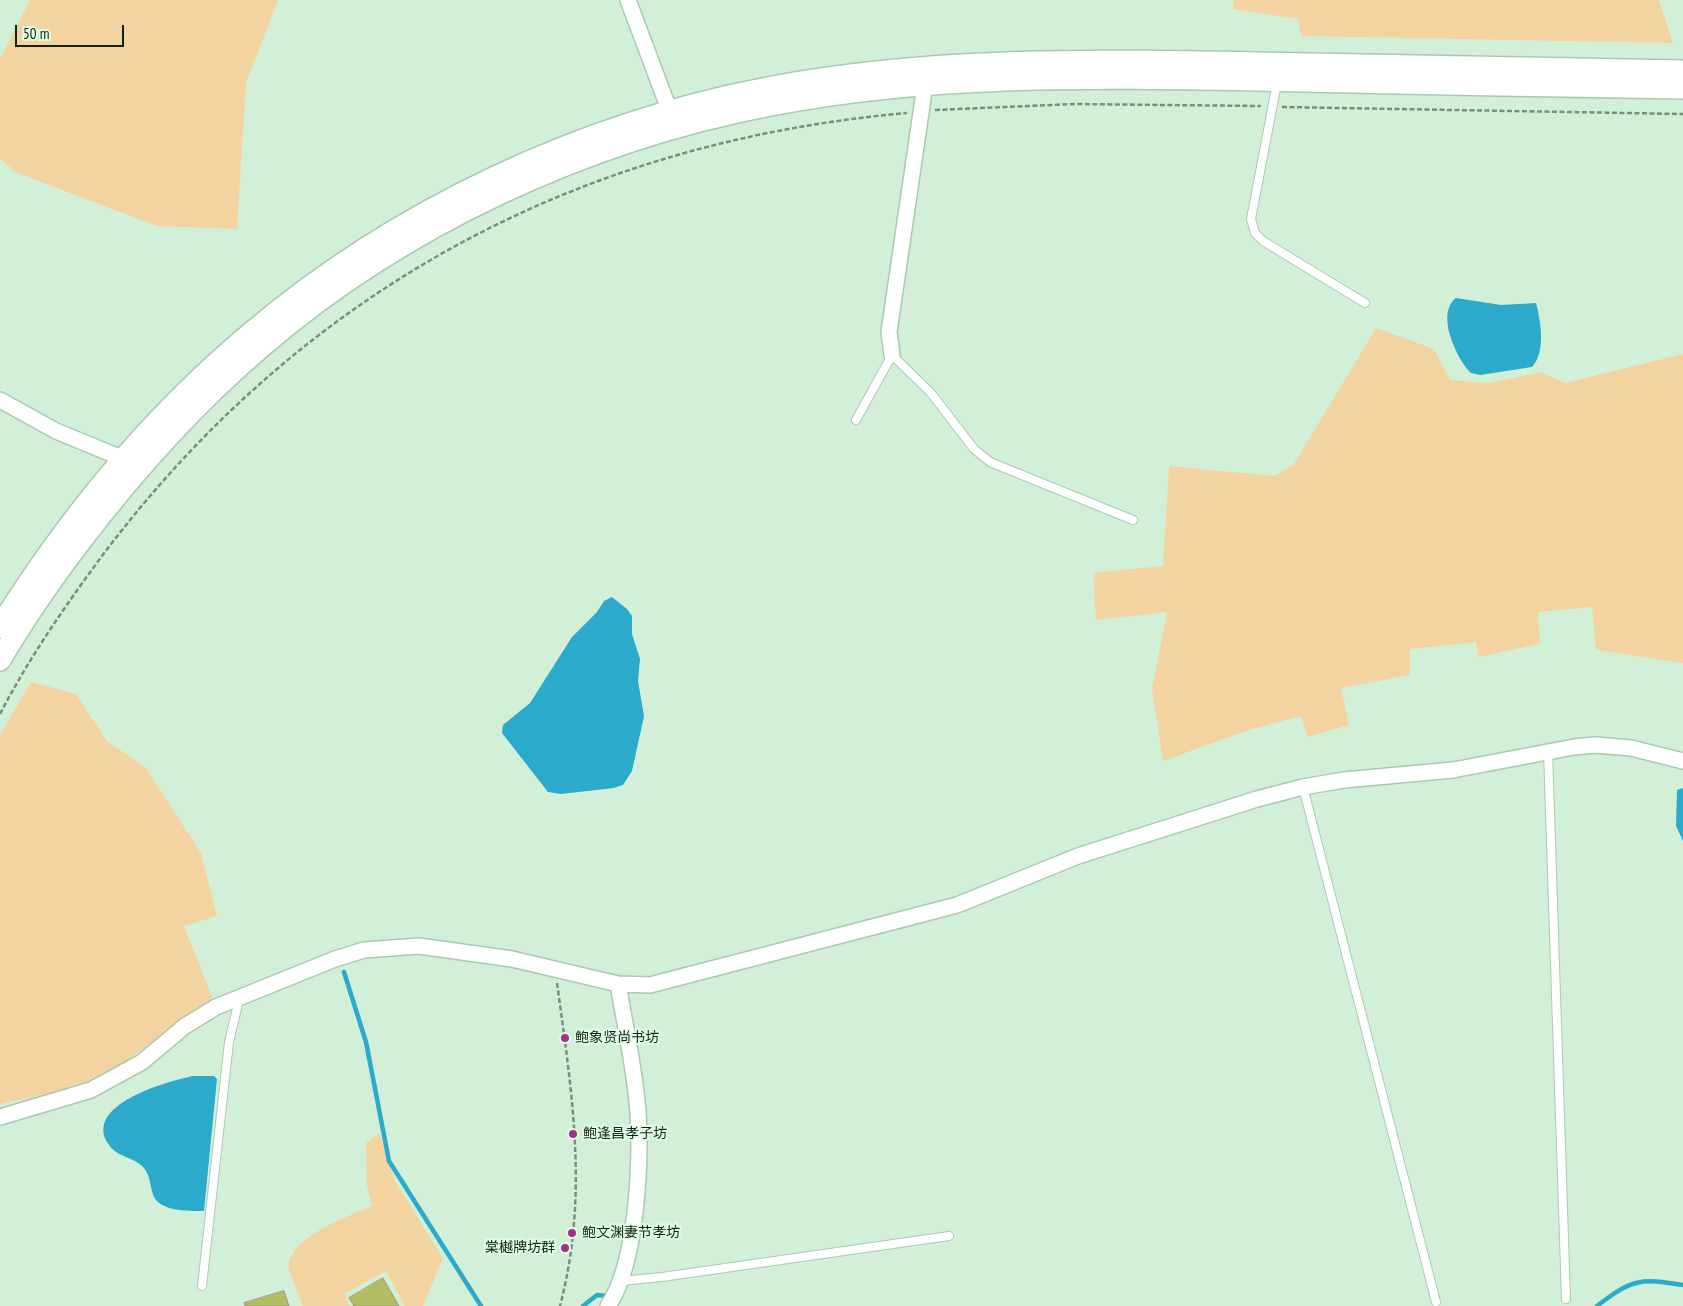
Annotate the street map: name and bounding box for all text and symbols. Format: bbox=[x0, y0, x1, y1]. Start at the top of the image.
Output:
scale bar bbox=[18, 15, 126, 47]
text: 50 m bbox=[23, 24, 49, 43]
place label: 鲍象贤尚书坊 bbox=[575, 1030, 659, 1046]
marker: 鲍象贤尚书坊 bbox=[559, 1032, 571, 1044]
place label: 鲍逢昌孝子坊 bbox=[583, 1126, 667, 1142]
marker: 鲍逢昌孝子坊 bbox=[567, 1128, 579, 1140]
place label: 鲍文渊妻节孝坊 bbox=[582, 1225, 680, 1241]
marker: 鲍文渊妻节孝坊 bbox=[566, 1227, 578, 1239]
place label: 棠樾牌坊群 bbox=[485, 1240, 555, 1256]
marker: 棠樾牌坊群 bbox=[559, 1242, 571, 1254]

